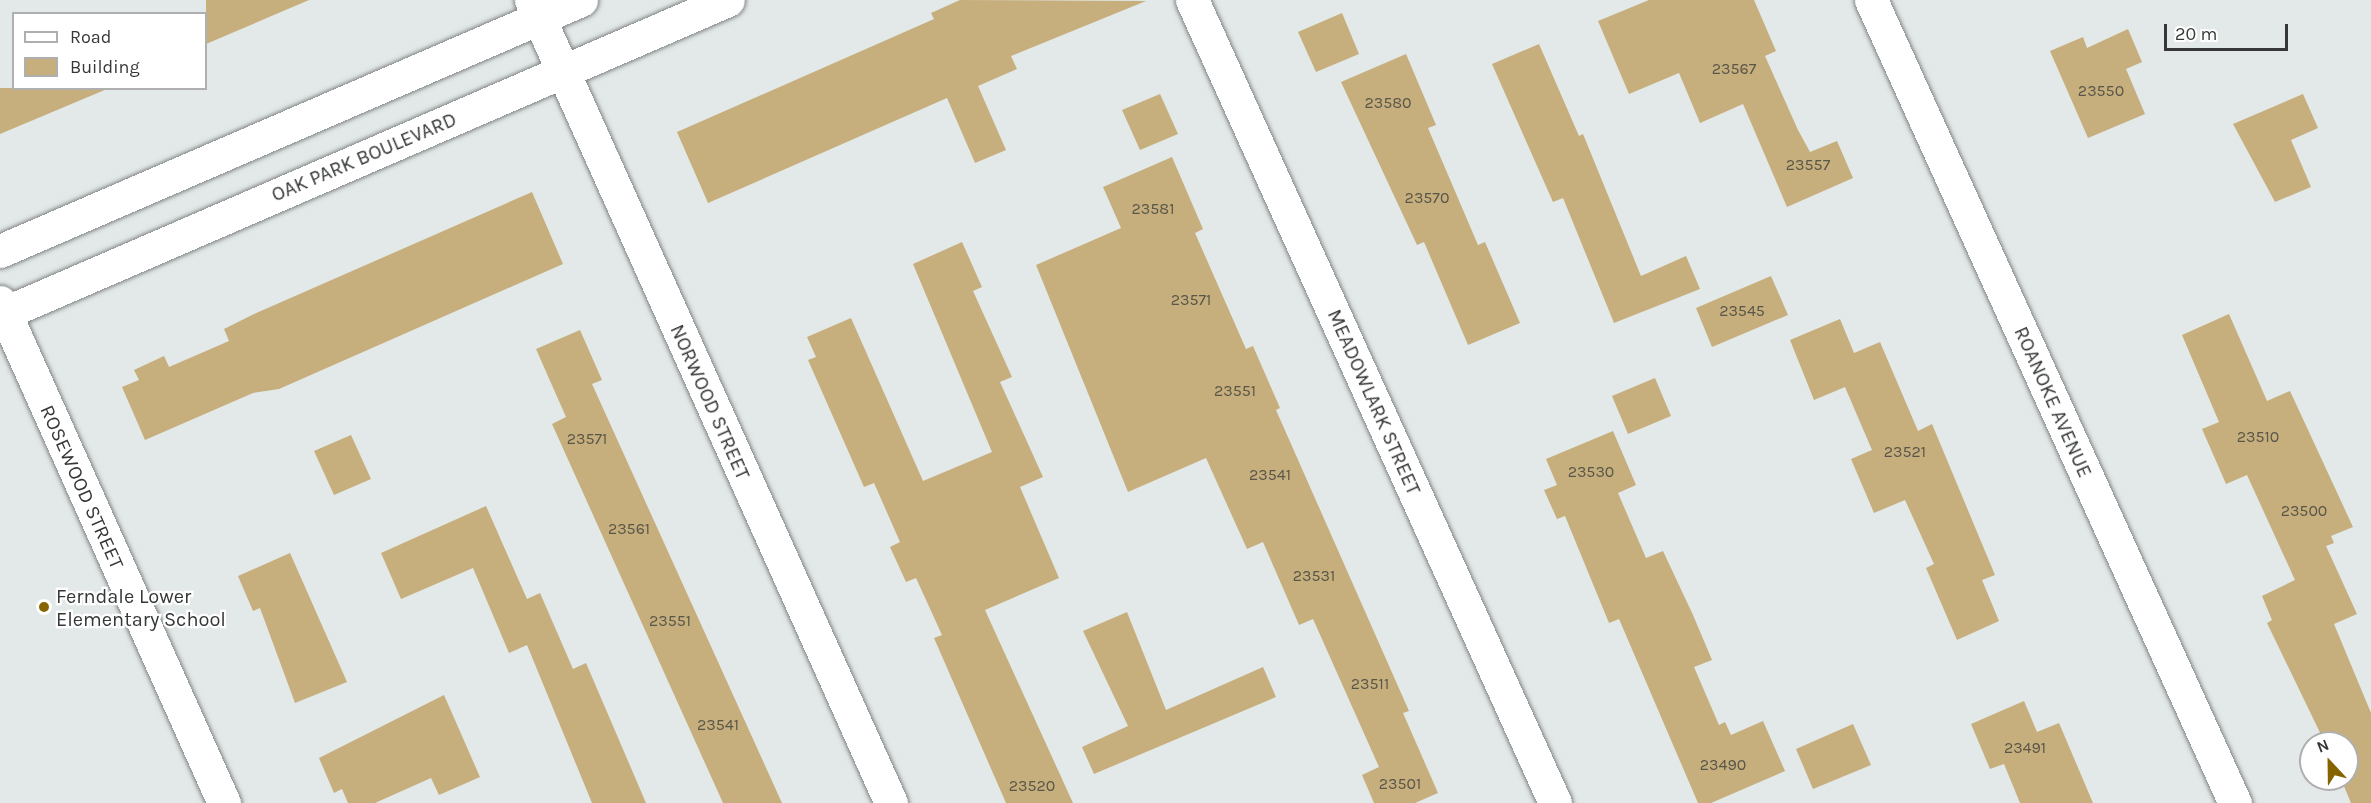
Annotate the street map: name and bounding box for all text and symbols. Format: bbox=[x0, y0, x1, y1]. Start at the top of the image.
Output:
legend bbox=[12, 12, 207, 90]
scale bar bbox=[2167, 12, 2292, 50]
text: 20 m bbox=[2175, 23, 2217, 45]
text: Road bbox=[70, 26, 111, 48]
text: Building bbox=[70, 56, 140, 78]
house number: 23567 bbox=[1712, 59, 1756, 79]
house number: 23550 bbox=[2078, 81, 2124, 101]
house number: 23580 bbox=[1364, 93, 1412, 113]
street label: OAK PARK BOULEVARD bbox=[268, 107, 460, 207]
house number: 23557 bbox=[1786, 155, 1830, 175]
house number: 23570 bbox=[1405, 188, 1449, 208]
house number: 23581 bbox=[1132, 199, 1174, 219]
house number: 23571 bbox=[1171, 290, 1211, 310]
house number: 23545 bbox=[1719, 301, 1765, 321]
street label: MEADOWLARK STREET bbox=[1322, 306, 1426, 498]
street label: NORWOOD STREET bbox=[665, 321, 755, 483]
street label: ROANOKE AVENUE bbox=[2009, 323, 2097, 481]
house number: 23551 bbox=[1214, 381, 1256, 401]
street label: ROSEWOOD STREET bbox=[35, 401, 129, 573]
house number: 23510 bbox=[2237, 427, 2279, 447]
house number: 23571 bbox=[567, 429, 607, 449]
house number: 23521 bbox=[1884, 442, 1926, 462]
house number: 23530 bbox=[1568, 462, 1614, 482]
house number: 23541 bbox=[1249, 465, 1291, 485]
house number: 23500 bbox=[2281, 501, 2327, 521]
house number: 23561 bbox=[608, 519, 650, 539]
house number: 23531 bbox=[1293, 566, 1335, 586]
place label: Ferndale Lower Elementary School bbox=[56, 584, 226, 631]
marker: Ferndale Lower Elementary School bbox=[37, 600, 51, 614]
house number: 23551 bbox=[649, 611, 691, 631]
house number: 23511 bbox=[1351, 674, 1389, 694]
house number: 23541 bbox=[697, 715, 739, 735]
north arrow bbox=[2299, 731, 2359, 791]
text: N bbox=[2314, 735, 2332, 757]
house number: 23491 bbox=[2004, 738, 2046, 758]
house number: 23490 bbox=[1700, 755, 1746, 775]
house number: 23501 bbox=[1379, 774, 1421, 794]
house number: 23520 bbox=[1009, 776, 1055, 796]

